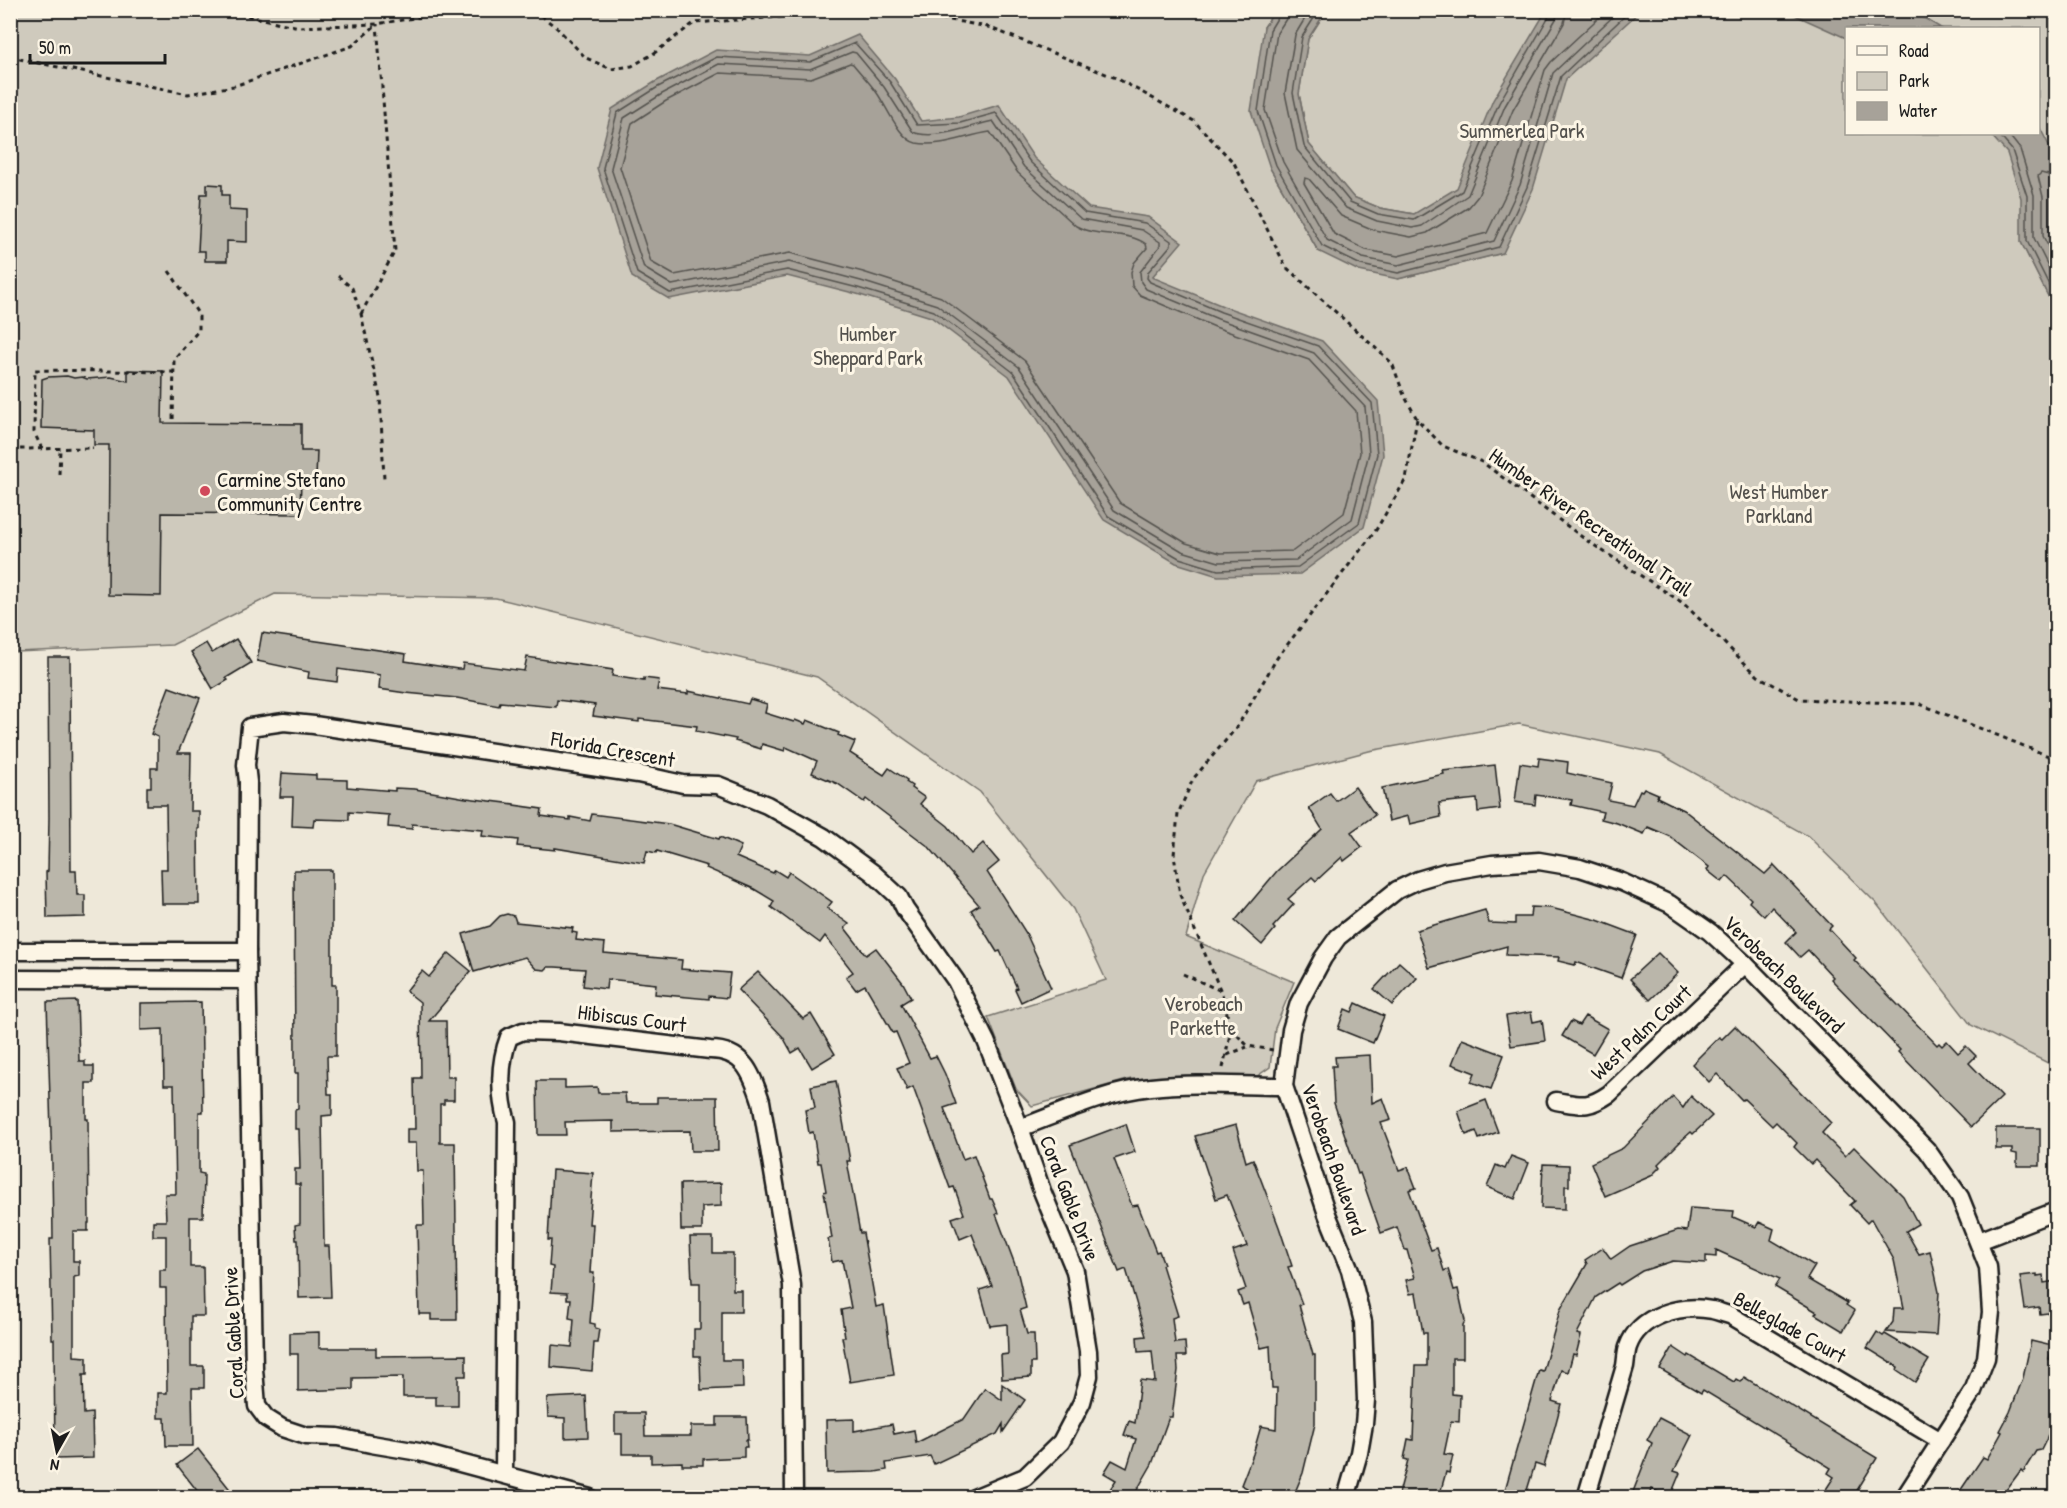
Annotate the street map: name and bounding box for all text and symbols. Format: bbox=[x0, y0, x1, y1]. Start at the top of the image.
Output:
scale bar bbox=[30, 27, 165, 65]
legend bbox=[1845, 27, 2040, 135]
text: 50 m bbox=[39, 35, 71, 60]
text: Road bbox=[1899, 38, 1929, 63]
text: Park bbox=[1899, 68, 1930, 93]
text: Water bbox=[1899, 98, 1937, 123]
park label: Summerlea Park bbox=[1459, 116, 1585, 145]
park label: Humber Sheppard Park bbox=[813, 319, 923, 372]
street label: Humber River Recreational Trail bbox=[1484, 441, 1699, 604]
place label: Carmine Stefano Community Centre bbox=[217, 465, 362, 518]
park label: West Humber Parkland bbox=[1729, 477, 1829, 530]
marker: Carmine Stefano Community Centre bbox=[198, 484, 212, 498]
street label: Florida Crescent bbox=[548, 724, 678, 774]
street label: Verobeach Boulevard bbox=[1717, 909, 1851, 1039]
street label: West Palm Court bbox=[1584, 977, 1698, 1086]
park label: Verobeach Parkette bbox=[1164, 989, 1243, 1042]
street label: Hibiscus Court bbox=[576, 997, 689, 1039]
street label: Verobeach Boulevard bbox=[1295, 1080, 1373, 1238]
street label: Coral Gable Drive bbox=[1033, 1131, 1107, 1265]
street label: Coral Gable Drive bbox=[215, 1266, 251, 1400]
street label: Belleglade Court bbox=[1728, 1284, 1852, 1370]
north arrow bbox=[27, 1421, 87, 1481]
text: N bbox=[48, 1454, 61, 1477]

